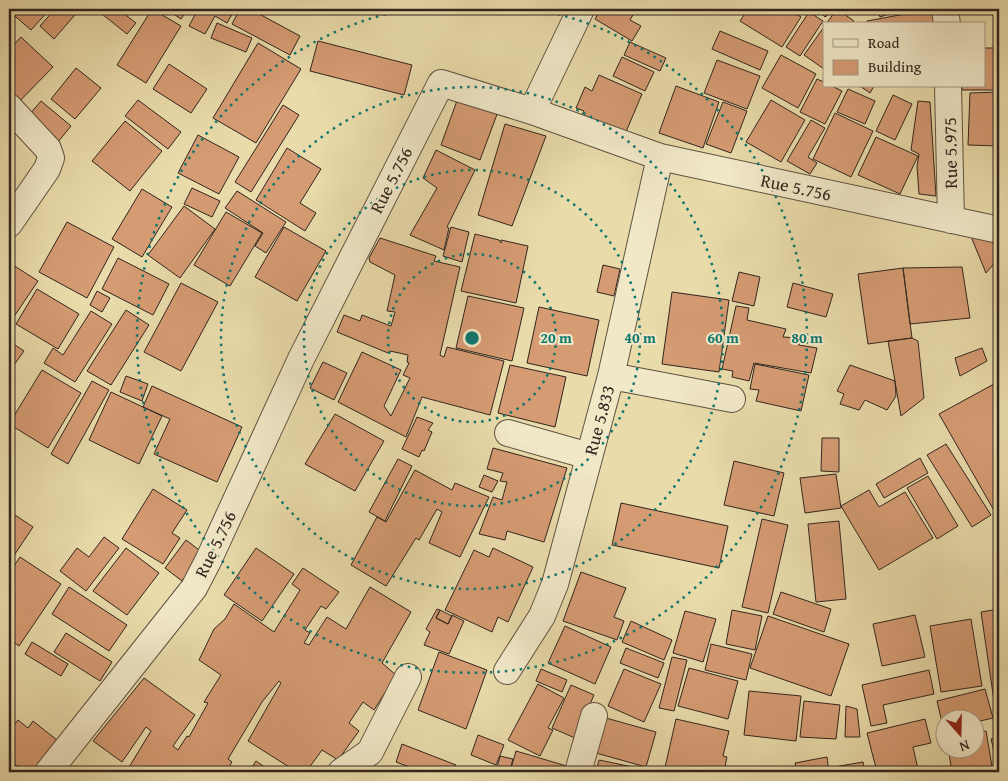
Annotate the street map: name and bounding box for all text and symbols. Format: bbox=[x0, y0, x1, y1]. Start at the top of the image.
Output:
legend bbox=[823, 22, 986, 88]
text: Road bbox=[868, 32, 899, 53]
text: Building bbox=[868, 56, 922, 77]
street label: Rue 5.975 bbox=[936, 117, 964, 189]
street label: Rue 5.756 bbox=[363, 142, 419, 218]
street label: Rue 5.756 bbox=[758, 166, 834, 208]
text: 20 m bbox=[540, 327, 572, 348]
text: 40 m bbox=[624, 327, 656, 348]
text: 60 m bbox=[707, 327, 739, 348]
text: 80 m bbox=[791, 327, 823, 348]
centre of rings bbox=[463, 329, 481, 347]
street label: Rue 5.833 bbox=[577, 382, 621, 458]
street label: Rue 5.756 bbox=[187, 506, 243, 582]
north arrow bbox=[936, 708, 986, 758]
text: N bbox=[956, 735, 972, 757]

